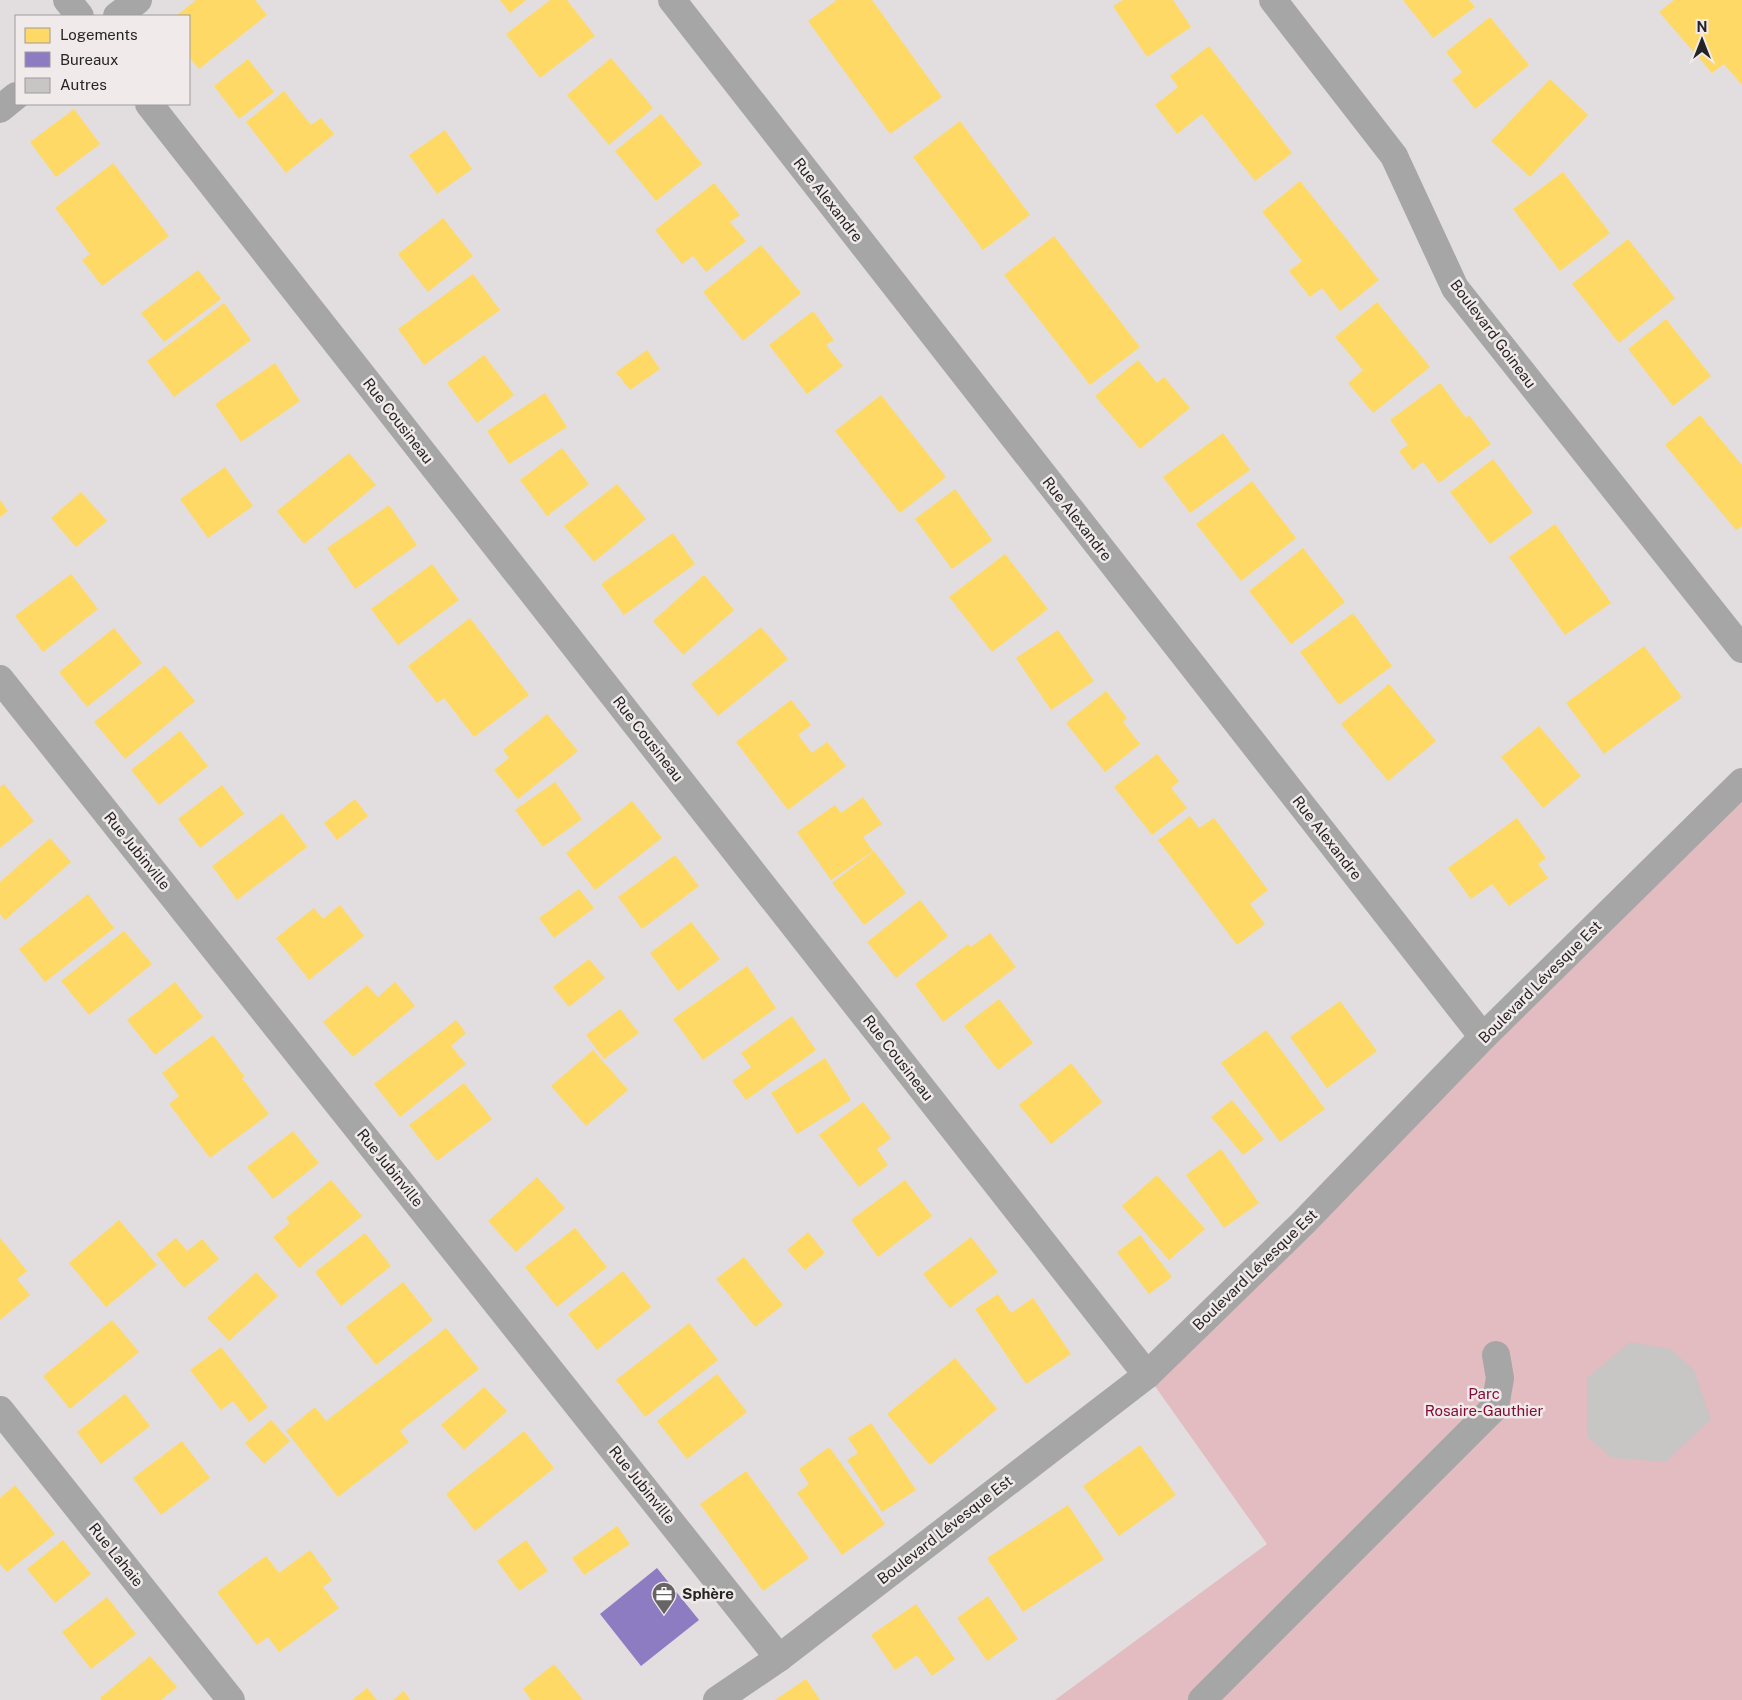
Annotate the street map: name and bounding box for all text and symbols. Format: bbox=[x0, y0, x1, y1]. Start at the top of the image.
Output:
legend bbox=[15, 15, 190, 105]
north arrow bbox=[1677, 15, 1727, 65]
text: N bbox=[1697, 19, 1707, 35]
text: Logements bbox=[60, 26, 138, 43]
text: Bureaux bbox=[60, 51, 118, 68]
text: Autres bbox=[60, 76, 107, 93]
street label: Rue Alexandre bbox=[790, 154, 866, 245]
street label: Boulevard Goineau bbox=[1447, 276, 1540, 391]
street label: Rue Cousineau bbox=[360, 375, 437, 467]
street label: Rue Alexandre bbox=[1039, 473, 1115, 564]
street label: Rue Cousineau bbox=[610, 693, 687, 785]
street label: Rue Alexandre bbox=[1289, 792, 1365, 883]
street label: Rue Jubinville bbox=[101, 808, 174, 893]
street label: Boulevard Lévesque Est bbox=[1475, 917, 1605, 1046]
street label: Rue Cousineau bbox=[860, 1012, 937, 1104]
street label: Rue Jubinville bbox=[354, 1125, 427, 1210]
street label: Boulevard Lévesque Est bbox=[1189, 1206, 1320, 1333]
park label: Parc Rosaire-Gauthier bbox=[1425, 1385, 1543, 1419]
street label: Rue Jubinville bbox=[606, 1442, 679, 1527]
street label: Boulevard Lévesque Est bbox=[874, 1472, 1016, 1587]
street label: Rue Lahaie bbox=[86, 1520, 147, 1590]
office icon: Sphère bbox=[651, 1581, 677, 1615]
place label: Sphère bbox=[682, 1585, 734, 1602]

